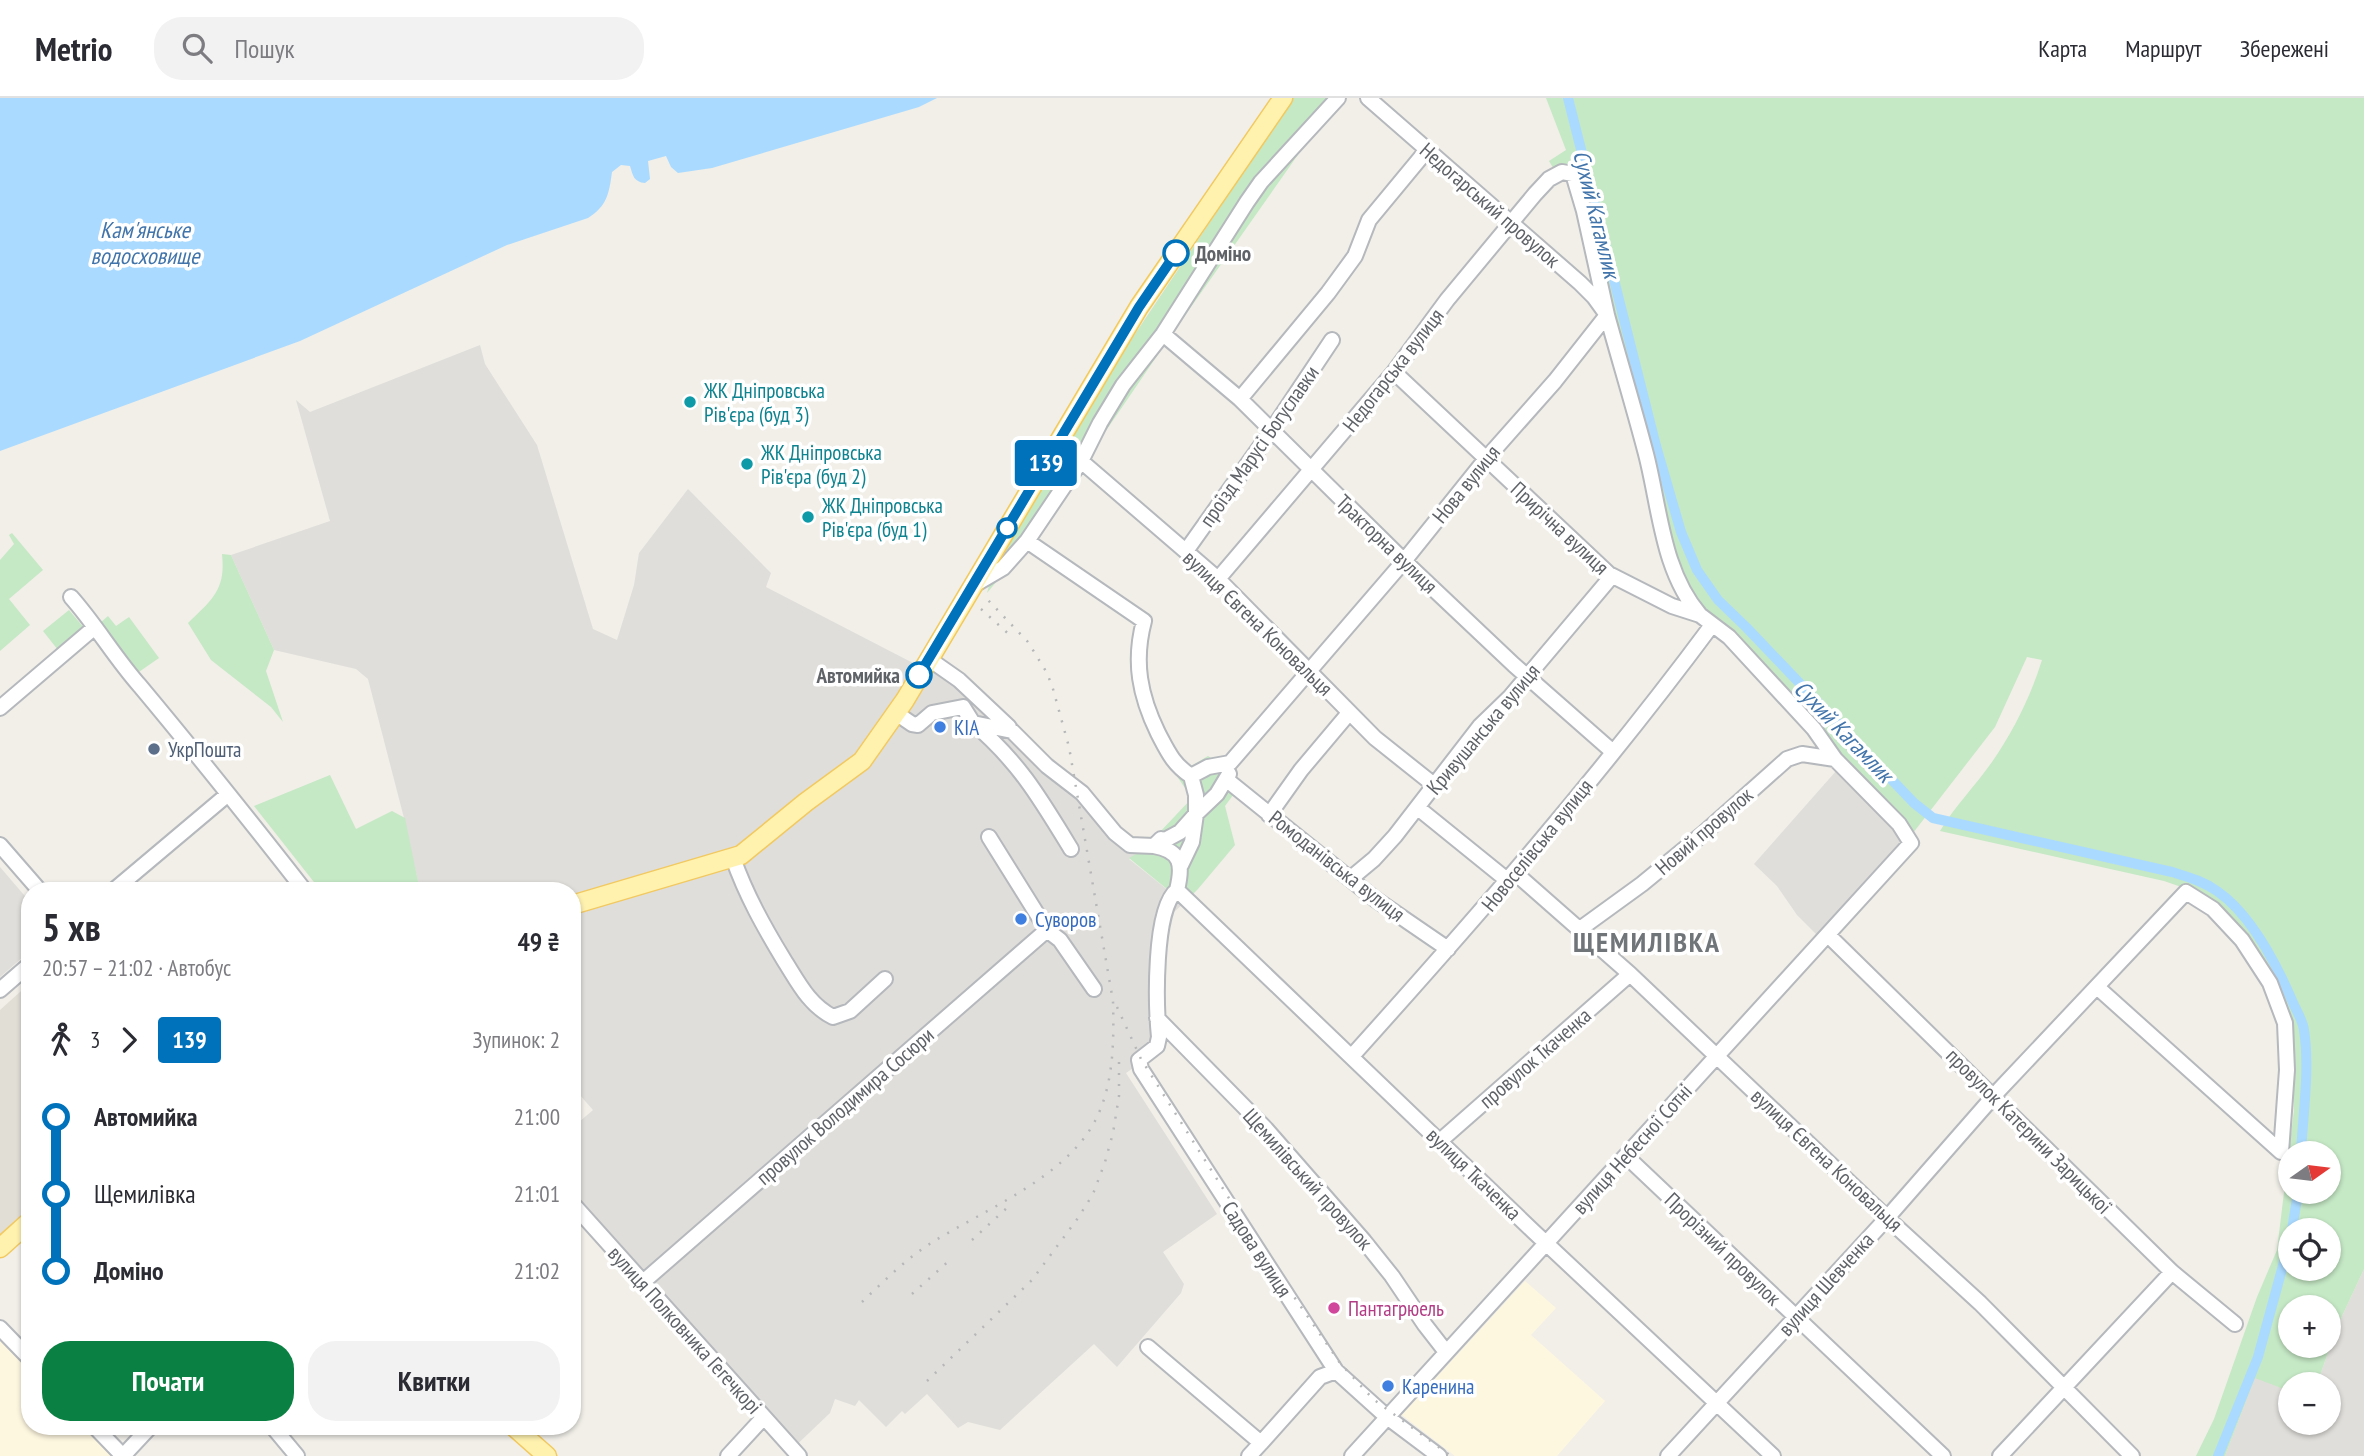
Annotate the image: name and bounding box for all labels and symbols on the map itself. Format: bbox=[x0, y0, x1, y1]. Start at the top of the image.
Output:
street label: Недогарський провулок bbox=[1414, 137, 1566, 273]
water label: Сухий Кагамлик bbox=[1567, 147, 1628, 284]
water label: Кам'янське водосховище bbox=[90, 215, 201, 270]
marker: Доміно bbox=[1163, 240, 1189, 266]
place label: Доміно bbox=[1195, 240, 1251, 267]
street label: Недогарська вулиця bbox=[1336, 303, 1450, 437]
street label: проїзд Марусі Богуславки bbox=[1193, 360, 1325, 532]
place label: ЖК Дніпровська Рів'єра (буд 3) bbox=[703, 377, 825, 428]
marker: ЖК Дніпровська Рів'єра (буд 3) bbox=[682, 394, 698, 410]
place label: ЖК Дніпровська Рів'єра (буд 2) bbox=[760, 439, 882, 490]
street label: Нова вулиця bbox=[1426, 439, 1506, 529]
line badge: 139 bbox=[1006, 440, 1086, 486]
marker: ЖК Дніпровська Рів'єра (буд 2) bbox=[739, 456, 755, 472]
street label: Прирічна вулиця bbox=[1505, 476, 1615, 580]
street label: Тракторна вулиця bbox=[1330, 489, 1444, 599]
place label: ЖК Дніпровська Рів'єра (буд 1) bbox=[821, 492, 943, 543]
marker: ЖК Дніпровська Рів'єра (буд 1) bbox=[800, 509, 816, 525]
unlabelled marker bbox=[997, 518, 1017, 538]
street label: вулиця Євгена Коновальця bbox=[1177, 545, 1339, 701]
street label: Кривушанська вулиця bbox=[1420, 658, 1546, 800]
place label: Автомийка bbox=[815, 662, 900, 689]
marker: Автомийка bbox=[906, 662, 932, 688]
water label: Сухий Кагамлик bbox=[1788, 674, 1902, 790]
place label: KIA bbox=[954, 714, 979, 741]
marker: KIA bbox=[932, 719, 948, 735]
place label: УкрПошта bbox=[168, 736, 242, 763]
marker: УкрПошта bbox=[146, 741, 162, 757]
street label: Новоселівська вулиця bbox=[1475, 773, 1599, 917]
street label: Новий провулок bbox=[1650, 781, 1758, 881]
street label: Ромоданівська вулиця bbox=[1264, 804, 1410, 928]
place label: Суворов bbox=[1035, 906, 1097, 933]
marker: Суворов bbox=[1013, 911, 1029, 927]
district label: ЩЕМИЛІВКА bbox=[1573, 923, 1721, 960]
street label: провулок Ткаченка bbox=[1473, 1002, 1597, 1114]
street label: провулок Володимира Сосюри bbox=[751, 1021, 939, 1191]
street label: провулок Катерини Зарицької bbox=[1940, 1042, 2118, 1220]
street label: вулиця Небесної Сотні bbox=[1566, 1078, 1698, 1220]
street label: вулиця Євгена Коновальця bbox=[1745, 1083, 1909, 1237]
street label: Щемилівський провулок bbox=[1237, 1103, 1379, 1255]
street label: вулиця Ткаченка bbox=[1421, 1122, 1527, 1226]
north arrow bbox=[2278, 1141, 2342, 1204]
street label: Прорізний провулок bbox=[1659, 1187, 1787, 1311]
street label: Садова вулиця bbox=[1216, 1196, 1298, 1302]
street label: вулиця Шевченка bbox=[1772, 1227, 1880, 1341]
street label: вулиця Полковника Гегечкорі bbox=[602, 1240, 768, 1420]
place label: Пантагрюель bbox=[1348, 1295, 1444, 1322]
marker: Пантагрюель bbox=[1326, 1300, 1342, 1316]
place label: Каренина bbox=[1402, 1373, 1474, 1400]
marker: Каренина bbox=[1380, 1378, 1396, 1394]

